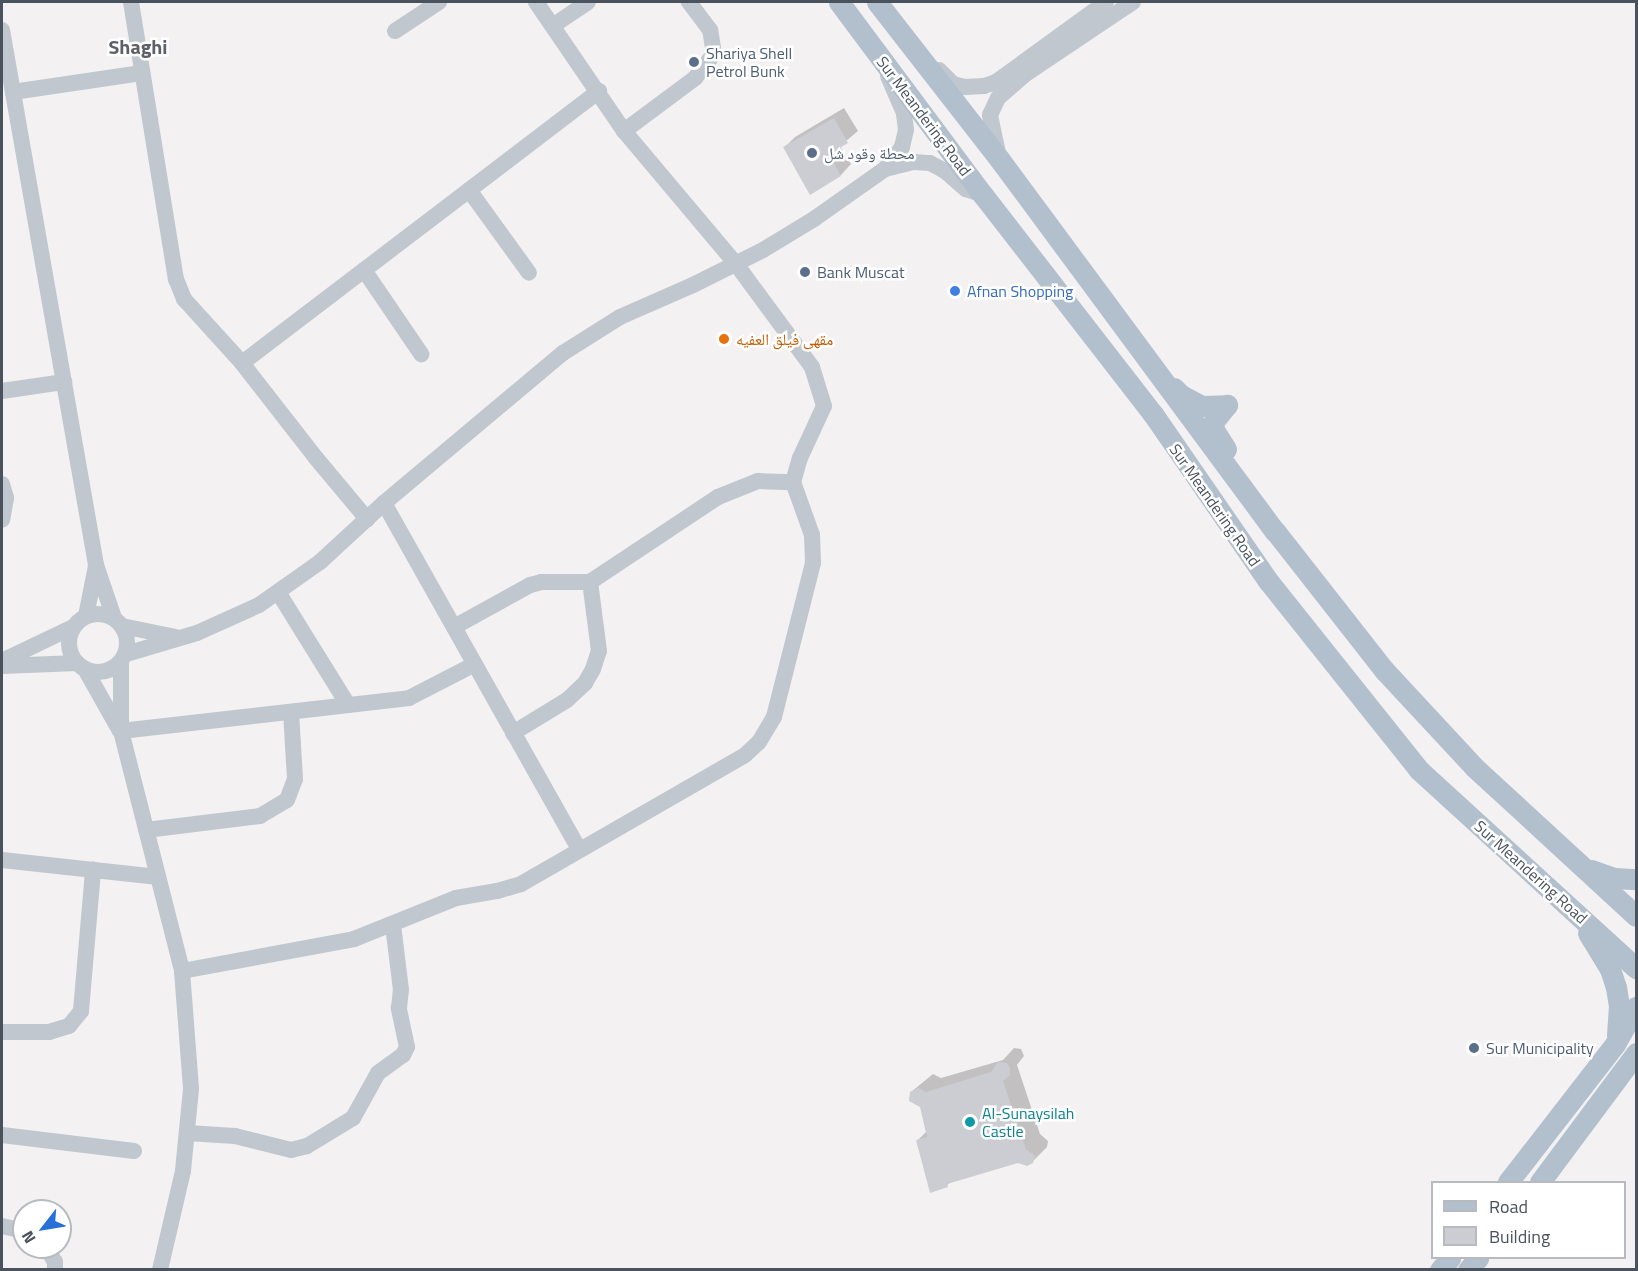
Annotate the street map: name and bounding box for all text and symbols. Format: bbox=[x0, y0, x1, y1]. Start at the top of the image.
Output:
district label: Shaghi bbox=[108, 34, 168, 58]
place label: Shariya Shell Petrol Bunk bbox=[706, 43, 792, 81]
street label: Sur Meandering Road bbox=[873, 52, 975, 180]
marker: Shariya Shell Petrol Bunk bbox=[687, 55, 701, 69]
place label: محطة وقود شل bbox=[824, 143, 915, 163]
marker: محطة وقود شل bbox=[805, 146, 819, 160]
place label: Bank Muscat bbox=[817, 262, 905, 282]
marker: Bank Muscat bbox=[798, 265, 812, 279]
place label: Afnan Shopping bbox=[967, 281, 1073, 301]
marker: Afnan Shopping bbox=[948, 284, 962, 298]
place label: مقهى فيلق العفيه bbox=[736, 329, 833, 349]
marker: مقهى فيلق العفيه bbox=[717, 332, 731, 346]
street label: Sur Meandering Road bbox=[1166, 440, 1264, 570]
street label: Sur Meandering Road bbox=[1471, 816, 1591, 928]
place label: Sur Municipality bbox=[1486, 1038, 1594, 1058]
marker: Sur Municipality bbox=[1467, 1041, 1481, 1055]
place label: Al-Sunaysilah Castle bbox=[982, 1103, 1074, 1141]
marker: Al-Sunaysilah Castle bbox=[963, 1115, 977, 1129]
legend bbox=[1431, 1181, 1626, 1259]
text: Road bbox=[1489, 1193, 1528, 1220]
north arrow bbox=[12, 1199, 72, 1259]
text: Building bbox=[1489, 1223, 1550, 1250]
text: N bbox=[15, 1226, 41, 1248]

